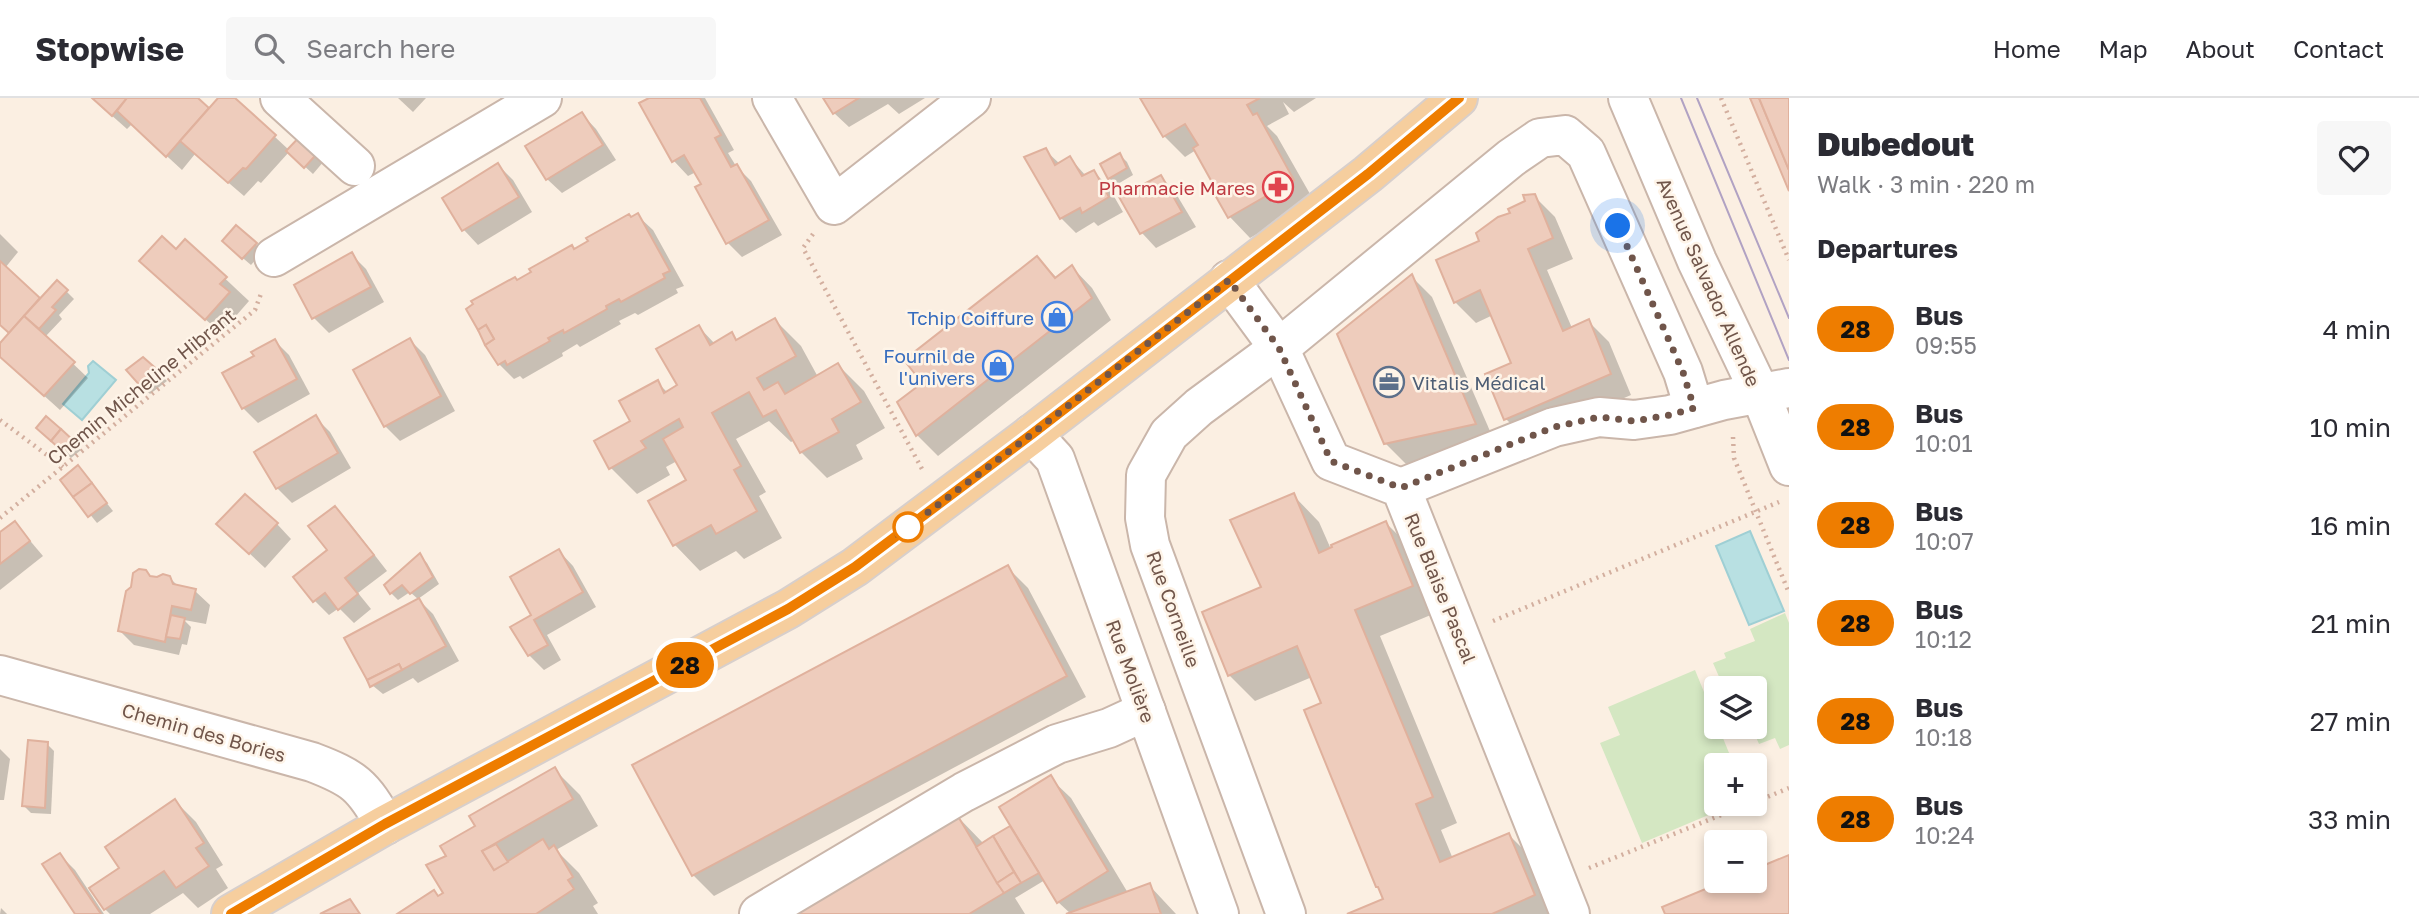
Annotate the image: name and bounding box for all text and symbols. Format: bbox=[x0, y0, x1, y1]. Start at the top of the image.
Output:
search box bbox=[226, 17, 716, 80]
text: Stopwise bbox=[35, 29, 184, 68]
icon: search bbox=[250, 29, 288, 67]
text: Search here bbox=[306, 33, 455, 64]
text: Home bbox=[1993, 34, 2061, 63]
text: Map bbox=[2099, 34, 2148, 63]
text: About bbox=[2186, 34, 2255, 63]
text: Contact bbox=[2293, 34, 2384, 63]
button: heart bbox=[2317, 121, 2391, 195]
text: Dubedout bbox=[1817, 124, 1974, 163]
pharmacy icon: Pharmacie Mares bbox=[1261, 170, 1295, 204]
text: Walk · 3 min · 220 m bbox=[1817, 170, 2035, 198]
street label: Avenue Salvador Allende bbox=[1652, 174, 1766, 390]
place label: Pharmacie Mares bbox=[1099, 176, 1255, 199]
your location bbox=[1600, 208, 1635, 243]
text: Departures bbox=[1817, 233, 1958, 264]
shop icon: Tchip Coiffure bbox=[1040, 300, 1074, 334]
text: Bus bbox=[1915, 300, 1963, 331]
street label: Chemin Micheline Hibrant bbox=[42, 303, 240, 469]
place label: Tchip Coiffure bbox=[907, 306, 1034, 329]
text: 28 bbox=[1841, 314, 1871, 343]
text: 4 min bbox=[2323, 314, 2391, 345]
text: 09:55 bbox=[1915, 331, 1977, 359]
place label: Fournil de l'univers bbox=[883, 344, 975, 389]
shop icon: Fournil de l'univers bbox=[981, 349, 1015, 383]
office icon: Vitalis Médical bbox=[1372, 365, 1406, 399]
place label: Vitalis Médical bbox=[1412, 371, 1545, 394]
text: Bus bbox=[1915, 398, 1963, 429]
text: 28 bbox=[1841, 412, 1871, 441]
text: 10 min bbox=[2310, 412, 2391, 443]
text: 10:01 bbox=[1915, 429, 1973, 457]
text: Bus bbox=[1915, 496, 1963, 527]
street label: Rue Blaise Pascal bbox=[1400, 509, 1482, 667]
text: 28 bbox=[1841, 510, 1871, 539]
text: 16 min bbox=[2310, 510, 2391, 541]
unlabelled marker bbox=[893, 512, 923, 542]
text: 10:07 bbox=[1915, 527, 1974, 555]
street label: Rue Corneille bbox=[1142, 548, 1206, 670]
text: Bus bbox=[1915, 594, 1963, 625]
text: 28 bbox=[1841, 608, 1871, 637]
text: 21 min bbox=[2311, 608, 2391, 639]
street label: Rue Molière bbox=[1102, 616, 1160, 726]
text: 10:12 bbox=[1915, 625, 1972, 653]
line badge: 28 bbox=[654, 642, 716, 688]
text: 28 bbox=[670, 650, 700, 679]
map controls bbox=[1704, 676, 1767, 893]
button: layers bbox=[1704, 676, 1767, 739]
text: Bus bbox=[1915, 692, 1963, 723]
street label: Chemin des Bories bbox=[119, 698, 289, 766]
text: 28 bbox=[1841, 706, 1871, 735]
text: 27 min bbox=[2310, 706, 2391, 737]
text: 10:18 bbox=[1915, 723, 1973, 751]
button: + bbox=[1704, 753, 1767, 816]
text: Bus bbox=[1915, 790, 1963, 821]
text: 28 bbox=[1841, 804, 1871, 833]
text: 33 min bbox=[2308, 804, 2391, 835]
text: 10:24 bbox=[1915, 821, 1975, 849]
button: − bbox=[1704, 830, 1767, 893]

